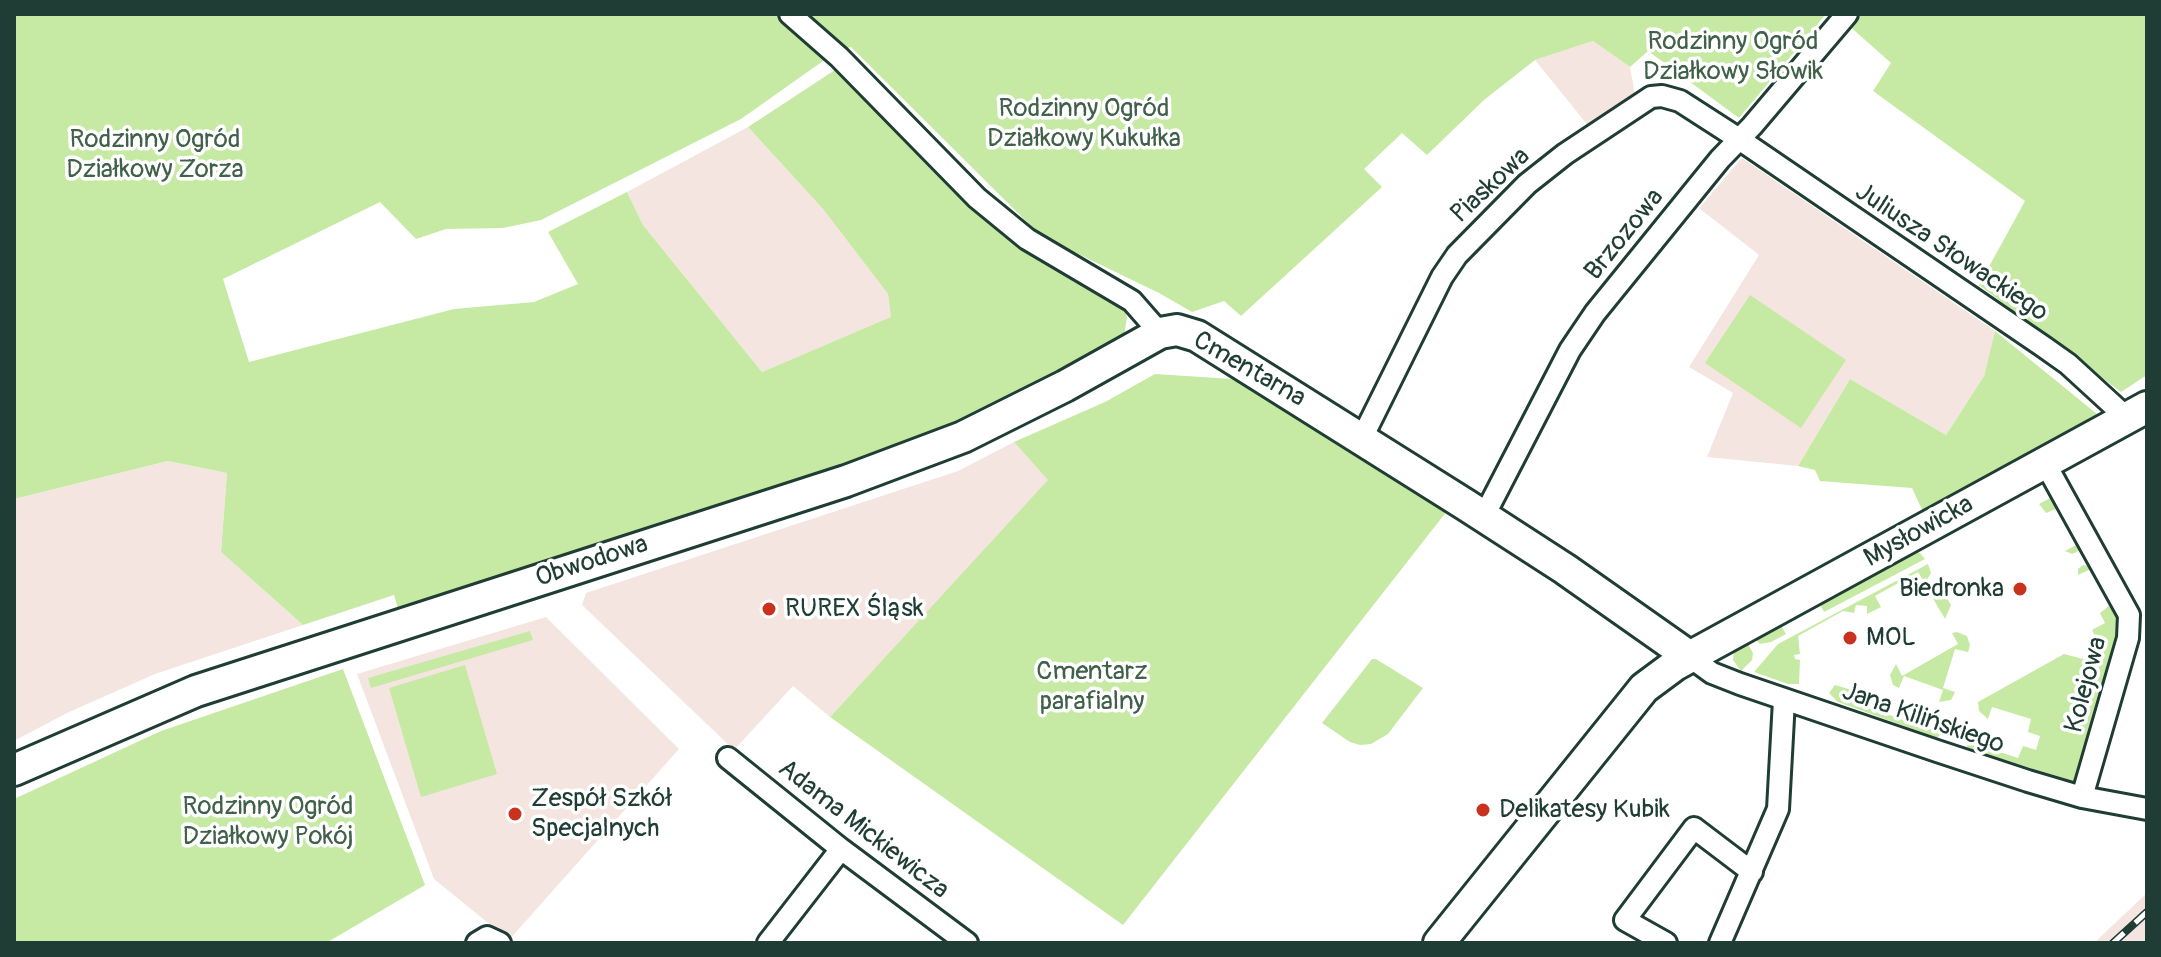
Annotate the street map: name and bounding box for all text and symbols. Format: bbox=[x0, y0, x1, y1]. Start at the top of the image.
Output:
park label: Rodzinny Ogród Działkowy Słowik bbox=[1643, 26, 1823, 88]
park label: Rodzinny Ogród Działkowy Kukułka bbox=[987, 93, 1181, 154]
park label: Rodzinny Ogród Działkowy Zorza bbox=[66, 124, 244, 186]
street label: Piaskowa bbox=[1445, 142, 1537, 230]
street label: Juliusza Słowackiego bbox=[1849, 177, 2053, 329]
street label: Brzozowa bbox=[1579, 183, 1671, 287]
street label: Cmentarna bbox=[1187, 325, 1311, 415]
street label: Mysłowicka bbox=[1859, 489, 1979, 575]
street label: Obwodowa bbox=[532, 529, 652, 595]
place label: Biedronka bbox=[1899, 573, 2004, 605]
marker: Biedronka bbox=[2011, 580, 2029, 598]
place label: RUREX Śląsk bbox=[785, 593, 924, 625]
marker: RUREX Śląsk bbox=[760, 600, 778, 618]
place label: MOL bbox=[1866, 622, 1916, 654]
marker: MOL bbox=[1841, 629, 1859, 647]
street label: Kolejowa bbox=[2059, 634, 2115, 736]
park label: Cmentarz parafialny bbox=[1036, 656, 1148, 718]
street label: Jana Kilińskiego bbox=[1838, 677, 2008, 761]
street label: Adama Mickiewicza bbox=[771, 754, 955, 906]
place label: Zespół Szkół Specjalnych bbox=[531, 783, 672, 844]
park label: Rodzinny Ogród Działkowy Pokój bbox=[182, 791, 354, 852]
place label: Delikatesy Kubik bbox=[1499, 794, 1670, 826]
marker: Delikatesy Kubik bbox=[1474, 801, 1492, 819]
marker: Zespół Szkół Specjalnych bbox=[506, 805, 524, 823]

